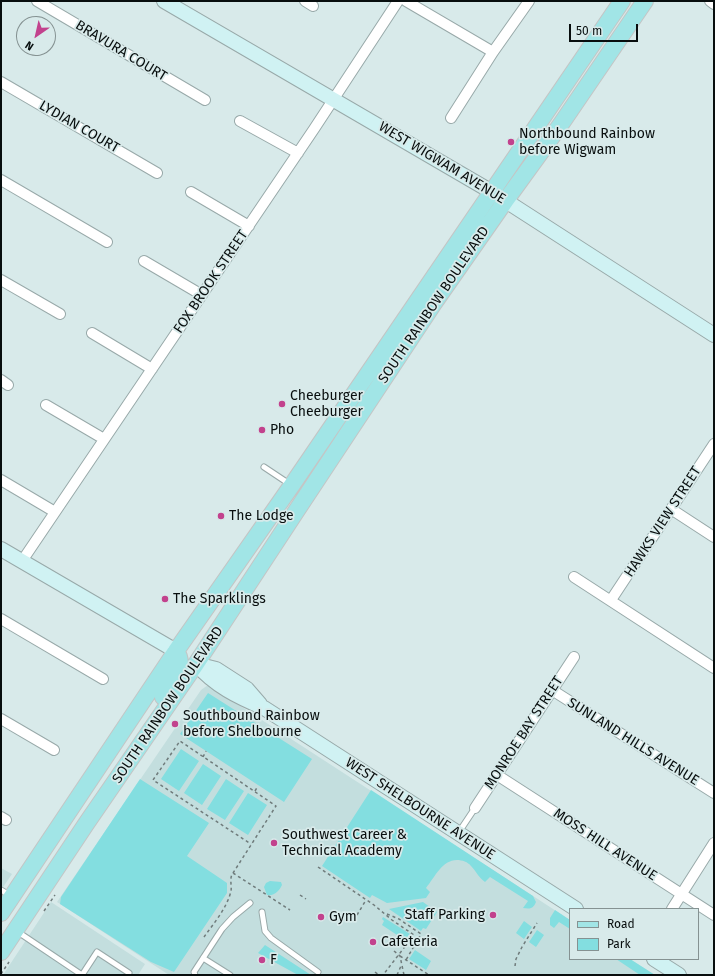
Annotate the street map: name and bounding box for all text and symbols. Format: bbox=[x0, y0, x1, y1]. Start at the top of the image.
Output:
north arrow bbox=[16, 16, 56, 56]
scale bar bbox=[571, 16, 640, 42]
street label: BRAVURA COURT bbox=[72, 17, 170, 85]
text: 50 m bbox=[576, 24, 602, 38]
text: N bbox=[23, 38, 36, 53]
street label: LYDIAN COURT bbox=[36, 97, 122, 157]
street label: WEST WIGWAM AVENUE bbox=[375, 118, 509, 208]
place label: Northbound Rainbow before Wigwam bbox=[519, 126, 655, 158]
marker: Northbound Rainbow before Wigwam bbox=[506, 137, 516, 147]
street label: SOUTH RAINBOW BOULEVARD bbox=[375, 223, 493, 387]
street label: FOX BROOK STREET bbox=[170, 227, 252, 337]
place label: Cheeburger Cheeburger bbox=[290, 388, 363, 420]
marker: Cheeburger Cheeburger bbox=[277, 399, 287, 409]
place label: Pho bbox=[270, 422, 294, 438]
marker: Pho bbox=[257, 425, 267, 435]
street label: HAWKS VIEW STREET bbox=[621, 464, 705, 580]
place label: The Lodge bbox=[229, 508, 294, 524]
marker: The Lodge bbox=[216, 511, 226, 521]
place label: The Sparklings bbox=[173, 591, 266, 607]
marker: The Sparklings bbox=[160, 594, 170, 604]
street label: SOUTH RAINBOW BOULEVARD bbox=[109, 623, 227, 787]
street label: MONROE BAY STREET bbox=[481, 673, 567, 793]
street label: SUNLAND HILLS AVENUE bbox=[564, 695, 702, 789]
place label: Southbound Rainbow before Shelbourne bbox=[183, 708, 320, 740]
marker: Southbound Rainbow before Shelbourne bbox=[170, 719, 180, 729]
street label: WEST SHELBOURNE AVENUE bbox=[342, 754, 498, 864]
street label: MOSS HILL AVENUE bbox=[550, 805, 660, 885]
place label: Southwest Career & Technical Academy bbox=[282, 827, 407, 860]
marker: Southwest Career & Technical Academy bbox=[269, 838, 279, 848]
place label: Staff Parking bbox=[405, 907, 485, 923]
legend bbox=[569, 908, 699, 960]
place label: Gym bbox=[329, 909, 357, 925]
marker: Staff Parking bbox=[488, 910, 498, 920]
marker: Gym bbox=[316, 912, 326, 922]
text: Road bbox=[607, 917, 635, 931]
place label: Cafeteria bbox=[381, 934, 438, 950]
marker: Cafeteria bbox=[368, 937, 378, 947]
text: Park bbox=[607, 937, 631, 951]
place label: F bbox=[270, 952, 277, 968]
marker: F bbox=[257, 955, 267, 965]

